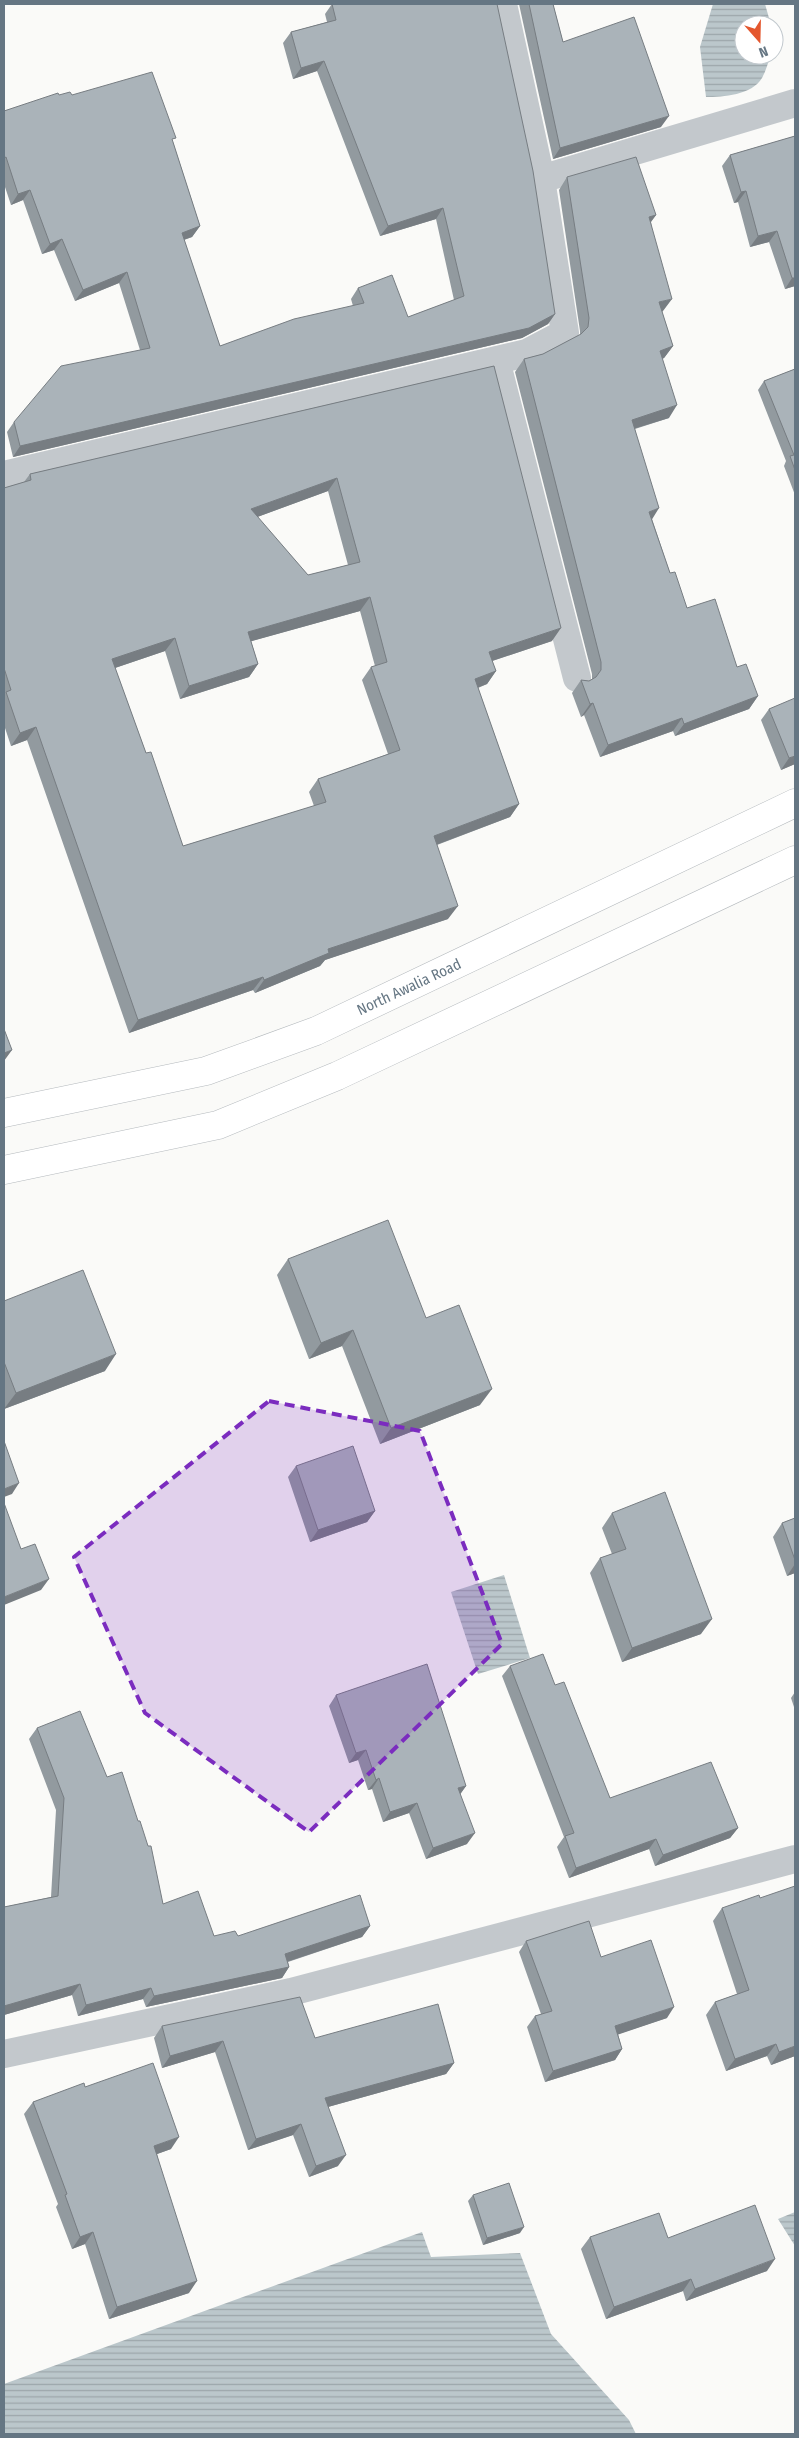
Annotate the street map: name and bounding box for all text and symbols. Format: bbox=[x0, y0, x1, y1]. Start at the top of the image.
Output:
north arrow bbox=[734, 15, 784, 65]
text: N bbox=[756, 42, 770, 61]
street label: North Awalia Road bbox=[354, 955, 464, 1019]

